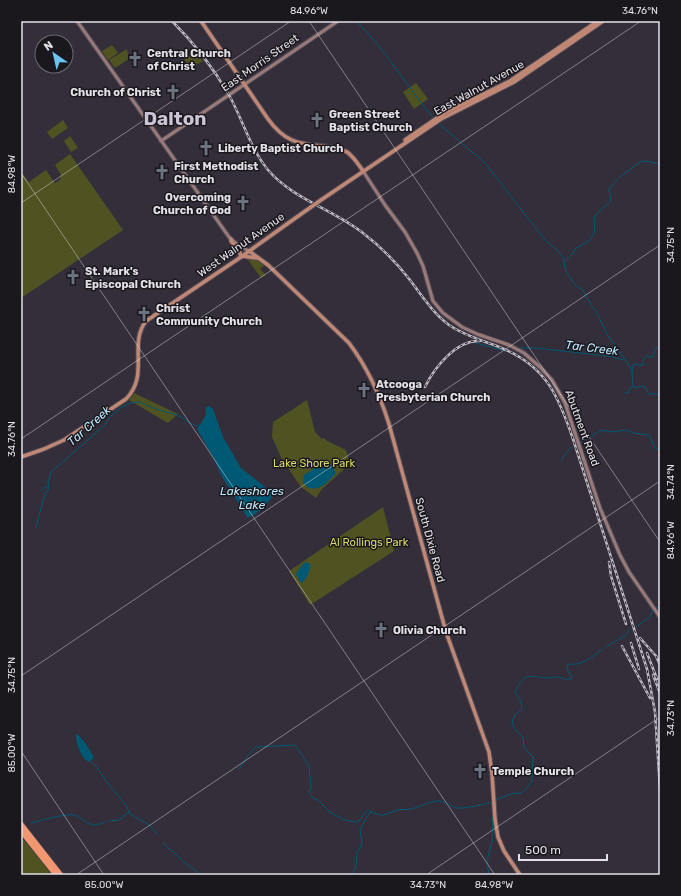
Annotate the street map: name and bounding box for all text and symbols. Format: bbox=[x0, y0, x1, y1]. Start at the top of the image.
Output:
text: 84.96°W bbox=[290, 5, 328, 17]
text: 34.76°N bbox=[622, 5, 658, 17]
street label: East Morris Street bbox=[219, 31, 302, 95]
north arrow bbox=[34, 34, 74, 74]
text: N bbox=[42, 38, 56, 54]
place label: Central Church of Christ bbox=[147, 47, 231, 73]
church icon: Central Church of Christ bbox=[126, 50, 144, 68]
street label: East Walnut Avenue bbox=[432, 58, 526, 118]
church icon: Church of Christ bbox=[164, 83, 182, 101]
place label: Church of Christ bbox=[70, 86, 161, 99]
district label: Dalton bbox=[144, 107, 206, 130]
place label: Green Street Baptist Church bbox=[329, 108, 412, 134]
church icon: Green Street Baptist Church bbox=[308, 111, 326, 129]
church icon: Liberty Baptist Church bbox=[197, 139, 215, 157]
place label: Liberty Baptist Church bbox=[218, 142, 343, 155]
text: 84.98°W bbox=[6, 155, 18, 193]
place label: First Methodist Church bbox=[174, 160, 258, 186]
church icon: First Methodist Church bbox=[153, 163, 171, 181]
place label: Overcoming Church of God bbox=[153, 191, 231, 217]
church icon: Overcoming Church of God bbox=[234, 194, 252, 212]
street label: West Walnut Avenue bbox=[195, 210, 287, 280]
text: 34.75°N bbox=[665, 227, 677, 263]
place label: St. Mark's Episcopal Church bbox=[85, 265, 181, 291]
church icon: St. Mark's Episcopal Church bbox=[64, 268, 82, 286]
place label: Christ Community Church bbox=[156, 302, 262, 328]
church icon: Christ Community Church bbox=[135, 305, 153, 323]
water label: Tar Creek bbox=[565, 338, 620, 358]
place label: Atcooga Presbyterian Church bbox=[376, 378, 491, 404]
church icon: Atcooga Presbyterian Church bbox=[355, 381, 373, 399]
street label: Abutment Road bbox=[562, 388, 602, 468]
water label: Tar Creek bbox=[65, 402, 114, 449]
text: 34.76°N bbox=[6, 421, 18, 457]
park label: Lake Shore Park bbox=[273, 457, 355, 470]
text: 34.74°N bbox=[665, 464, 677, 500]
water label: Lakeshores Lake bbox=[220, 484, 284, 512]
street label: South Dixie Road bbox=[412, 496, 448, 584]
text: 84.96°W bbox=[665, 521, 677, 559]
park label: Al Rollings Park bbox=[330, 536, 409, 549]
church icon: Olivia Church bbox=[372, 621, 390, 639]
place label: Olivia Church bbox=[393, 624, 466, 637]
text: 34.75°N bbox=[6, 657, 18, 693]
text: 34.73°N bbox=[665, 700, 677, 736]
text: 85.00°W bbox=[6, 733, 18, 773]
church icon: Temple Church bbox=[471, 762, 489, 780]
place label: Temple Church bbox=[492, 765, 574, 778]
scale bar bbox=[519, 836, 607, 862]
text: 500 m bbox=[525, 843, 561, 857]
text: 85.00°W bbox=[84, 879, 124, 891]
text: 34.73°N bbox=[410, 879, 446, 891]
text: 84.98°W bbox=[475, 879, 513, 891]

